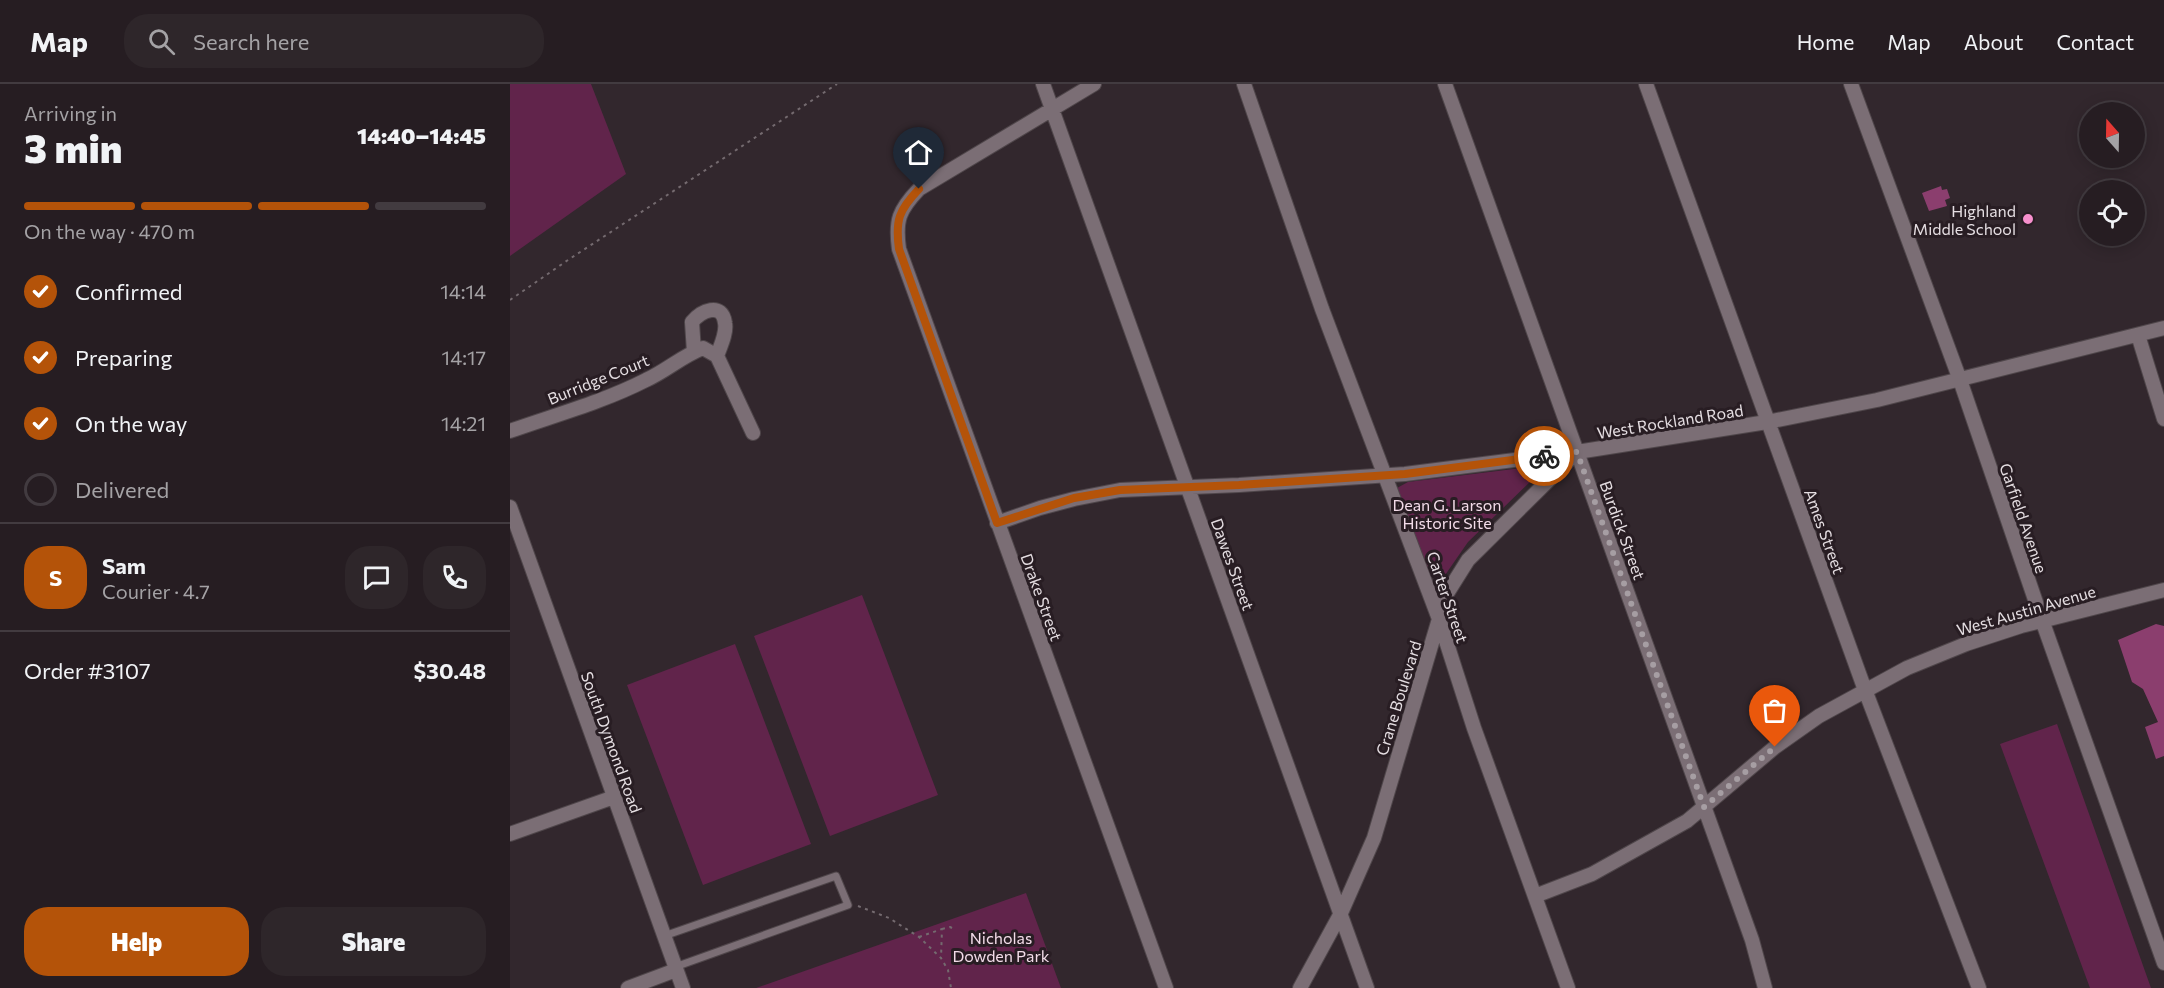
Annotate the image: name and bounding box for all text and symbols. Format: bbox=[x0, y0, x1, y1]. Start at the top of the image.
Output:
search box bbox=[124, 14, 544, 68]
text: Map bbox=[30, 24, 88, 58]
icon: search bbox=[145, 25, 178, 58]
text: Search here bbox=[193, 28, 309, 55]
text: Home bbox=[1797, 29, 1854, 54]
text: Map bbox=[1887, 29, 1931, 54]
text: About bbox=[1964, 29, 2023, 54]
text: Contact bbox=[2056, 29, 2134, 54]
text: Arriving in bbox=[24, 101, 117, 125]
north arrow bbox=[2079, 102, 2145, 168]
map controls bbox=[2079, 102, 2145, 246]
text: 14:40–14:45 bbox=[357, 122, 486, 149]
text: 3 min bbox=[24, 123, 122, 171]
pin bbox=[893, 127, 944, 189]
icon: home bbox=[902, 136, 935, 169]
button: locate bbox=[2079, 180, 2145, 246]
place label: Highland Middle School bbox=[1913, 201, 2016, 238]
marker: Highland Middle School bbox=[2021, 212, 2035, 226]
text: On the way · 470 m bbox=[24, 219, 195, 243]
icon: check bbox=[24, 275, 57, 308]
text: Confirmed bbox=[75, 278, 182, 305]
text: 14:14 bbox=[440, 279, 486, 303]
icon: check bbox=[24, 341, 57, 374]
text: Preparing bbox=[75, 344, 172, 371]
text: 14:17 bbox=[442, 345, 486, 369]
street label: Burridge Court bbox=[544, 350, 652, 408]
street label: West Rockland Road bbox=[1595, 400, 1745, 442]
icon: check bbox=[24, 407, 57, 440]
text: On the way bbox=[75, 410, 187, 437]
text: 14:21 bbox=[441, 411, 486, 435]
courier bbox=[1514, 426, 1574, 486]
icon: bike bbox=[1528, 440, 1561, 473]
street label: Garfield Avenue bbox=[1996, 461, 2052, 575]
text: Delivered bbox=[75, 476, 169, 503]
street label: Burdick Street bbox=[1596, 478, 1650, 582]
street label: Ames Street bbox=[1801, 486, 1849, 576]
park label: Dean G. Larson Historic Site bbox=[1392, 495, 1502, 532]
street label: Dawes Street bbox=[1208, 515, 1259, 613]
button: chat bbox=[345, 546, 408, 609]
button: phone bbox=[423, 546, 486, 609]
street label: Carter Street bbox=[1424, 549, 1473, 646]
street label: Drake Street bbox=[1017, 551, 1067, 644]
text: Sam bbox=[102, 552, 146, 579]
text: S bbox=[49, 564, 62, 591]
text: Courier · 4.7 bbox=[102, 579, 210, 603]
street label: West Austin Avenue bbox=[1954, 581, 2098, 639]
street label: Crane Boulevard bbox=[1371, 638, 1425, 758]
text: Order #3107 bbox=[24, 657, 151, 684]
text: $30.48 bbox=[413, 657, 486, 684]
street label: South Dymond Road bbox=[578, 669, 646, 815]
pin bbox=[1749, 685, 1800, 747]
icon: bag bbox=[1758, 694, 1791, 727]
button: Help bbox=[24, 907, 249, 976]
button: Share bbox=[261, 907, 486, 976]
park label: Nicholas Dowden Park bbox=[952, 928, 1050, 965]

